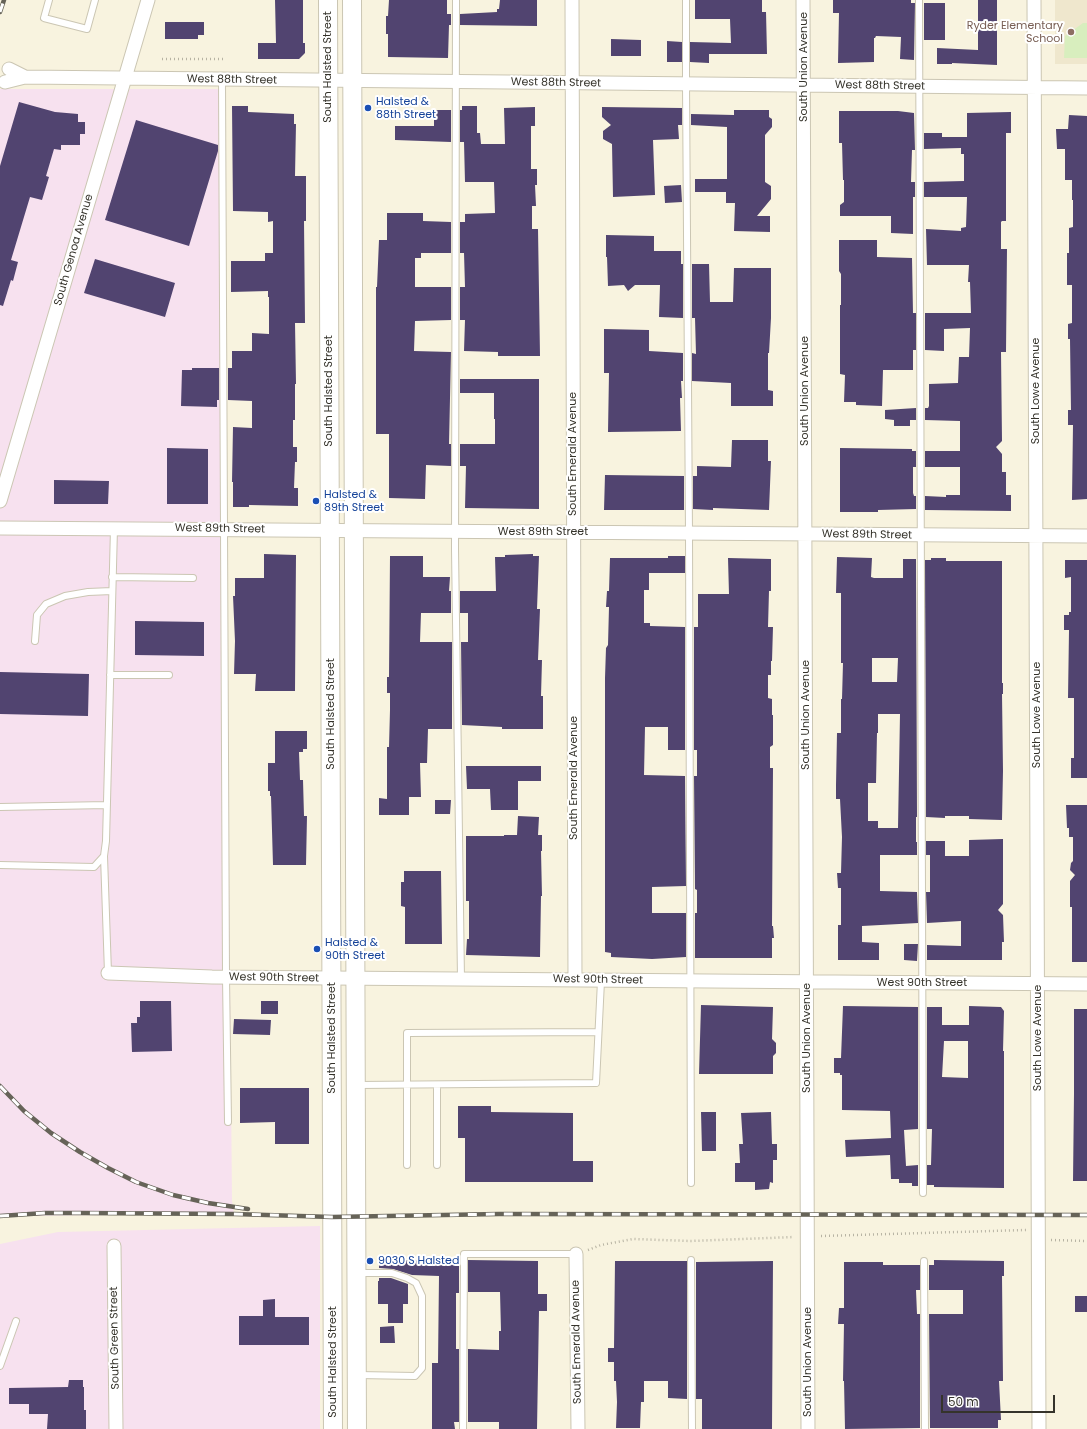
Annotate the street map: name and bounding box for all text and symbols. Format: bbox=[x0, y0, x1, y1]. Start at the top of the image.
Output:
street label: South Halsted Street bbox=[321, 11, 335, 123]
street label: South Union Avenue bbox=[797, 12, 811, 122]
place label: Ryder Elementary School bbox=[967, 19, 1063, 45]
marker: Ryder Elementary School bbox=[1066, 27, 1076, 37]
street label: West 88th Street bbox=[187, 73, 277, 87]
street label: West 88th Street bbox=[511, 76, 601, 90]
street label: West 88th Street bbox=[835, 79, 925, 93]
place label: Halsted & 88th Street bbox=[376, 95, 436, 121]
marker: Halsted & 88th Street bbox=[363, 103, 373, 113]
street label: South Genoa Avenue bbox=[52, 193, 96, 307]
street label: South Halsted Street bbox=[322, 335, 336, 447]
street label: South Union Avenue bbox=[798, 336, 812, 446]
street label: South Lowe Avenue bbox=[1029, 338, 1043, 444]
street label: South Emerald Avenue bbox=[566, 392, 580, 516]
place label: Halsted & 89th Street bbox=[324, 488, 384, 514]
marker: Halsted & 89th Street bbox=[311, 496, 321, 506]
street label: West 89th Street bbox=[175, 522, 265, 536]
street label: West 89th Street bbox=[498, 525, 588, 539]
street label: West 89th Street bbox=[822, 528, 912, 542]
street label: South Halsted Street bbox=[324, 658, 338, 770]
street label: South Union Avenue bbox=[799, 660, 813, 770]
street label: South Lowe Avenue bbox=[1030, 662, 1044, 768]
street label: South Emerald Avenue bbox=[567, 716, 581, 840]
place label: Halsted & 90th Street bbox=[325, 936, 385, 962]
marker: Halsted & 90th Street bbox=[312, 944, 322, 954]
street label: West 90th Street bbox=[229, 971, 319, 985]
street label: West 90th Street bbox=[553, 973, 643, 987]
street label: West 90th Street bbox=[877, 976, 967, 990]
street label: South Halsted Street bbox=[325, 982, 339, 1094]
street label: South Union Avenue bbox=[800, 983, 814, 1093]
street label: South Lowe Avenue bbox=[1031, 985, 1045, 1091]
place label: 9030 S Halsted bbox=[378, 1254, 459, 1268]
marker: 9030 S Halsted bbox=[365, 1256, 375, 1266]
street label: South Emerald Avenue bbox=[569, 1280, 585, 1404]
street label: South Green Street bbox=[108, 1286, 122, 1390]
street label: South Halsted Street bbox=[326, 1306, 340, 1418]
street label: South Union Avenue bbox=[801, 1307, 815, 1417]
scale bar bbox=[943, 1387, 1057, 1413]
text: 50 m bbox=[948, 1393, 979, 1410]

